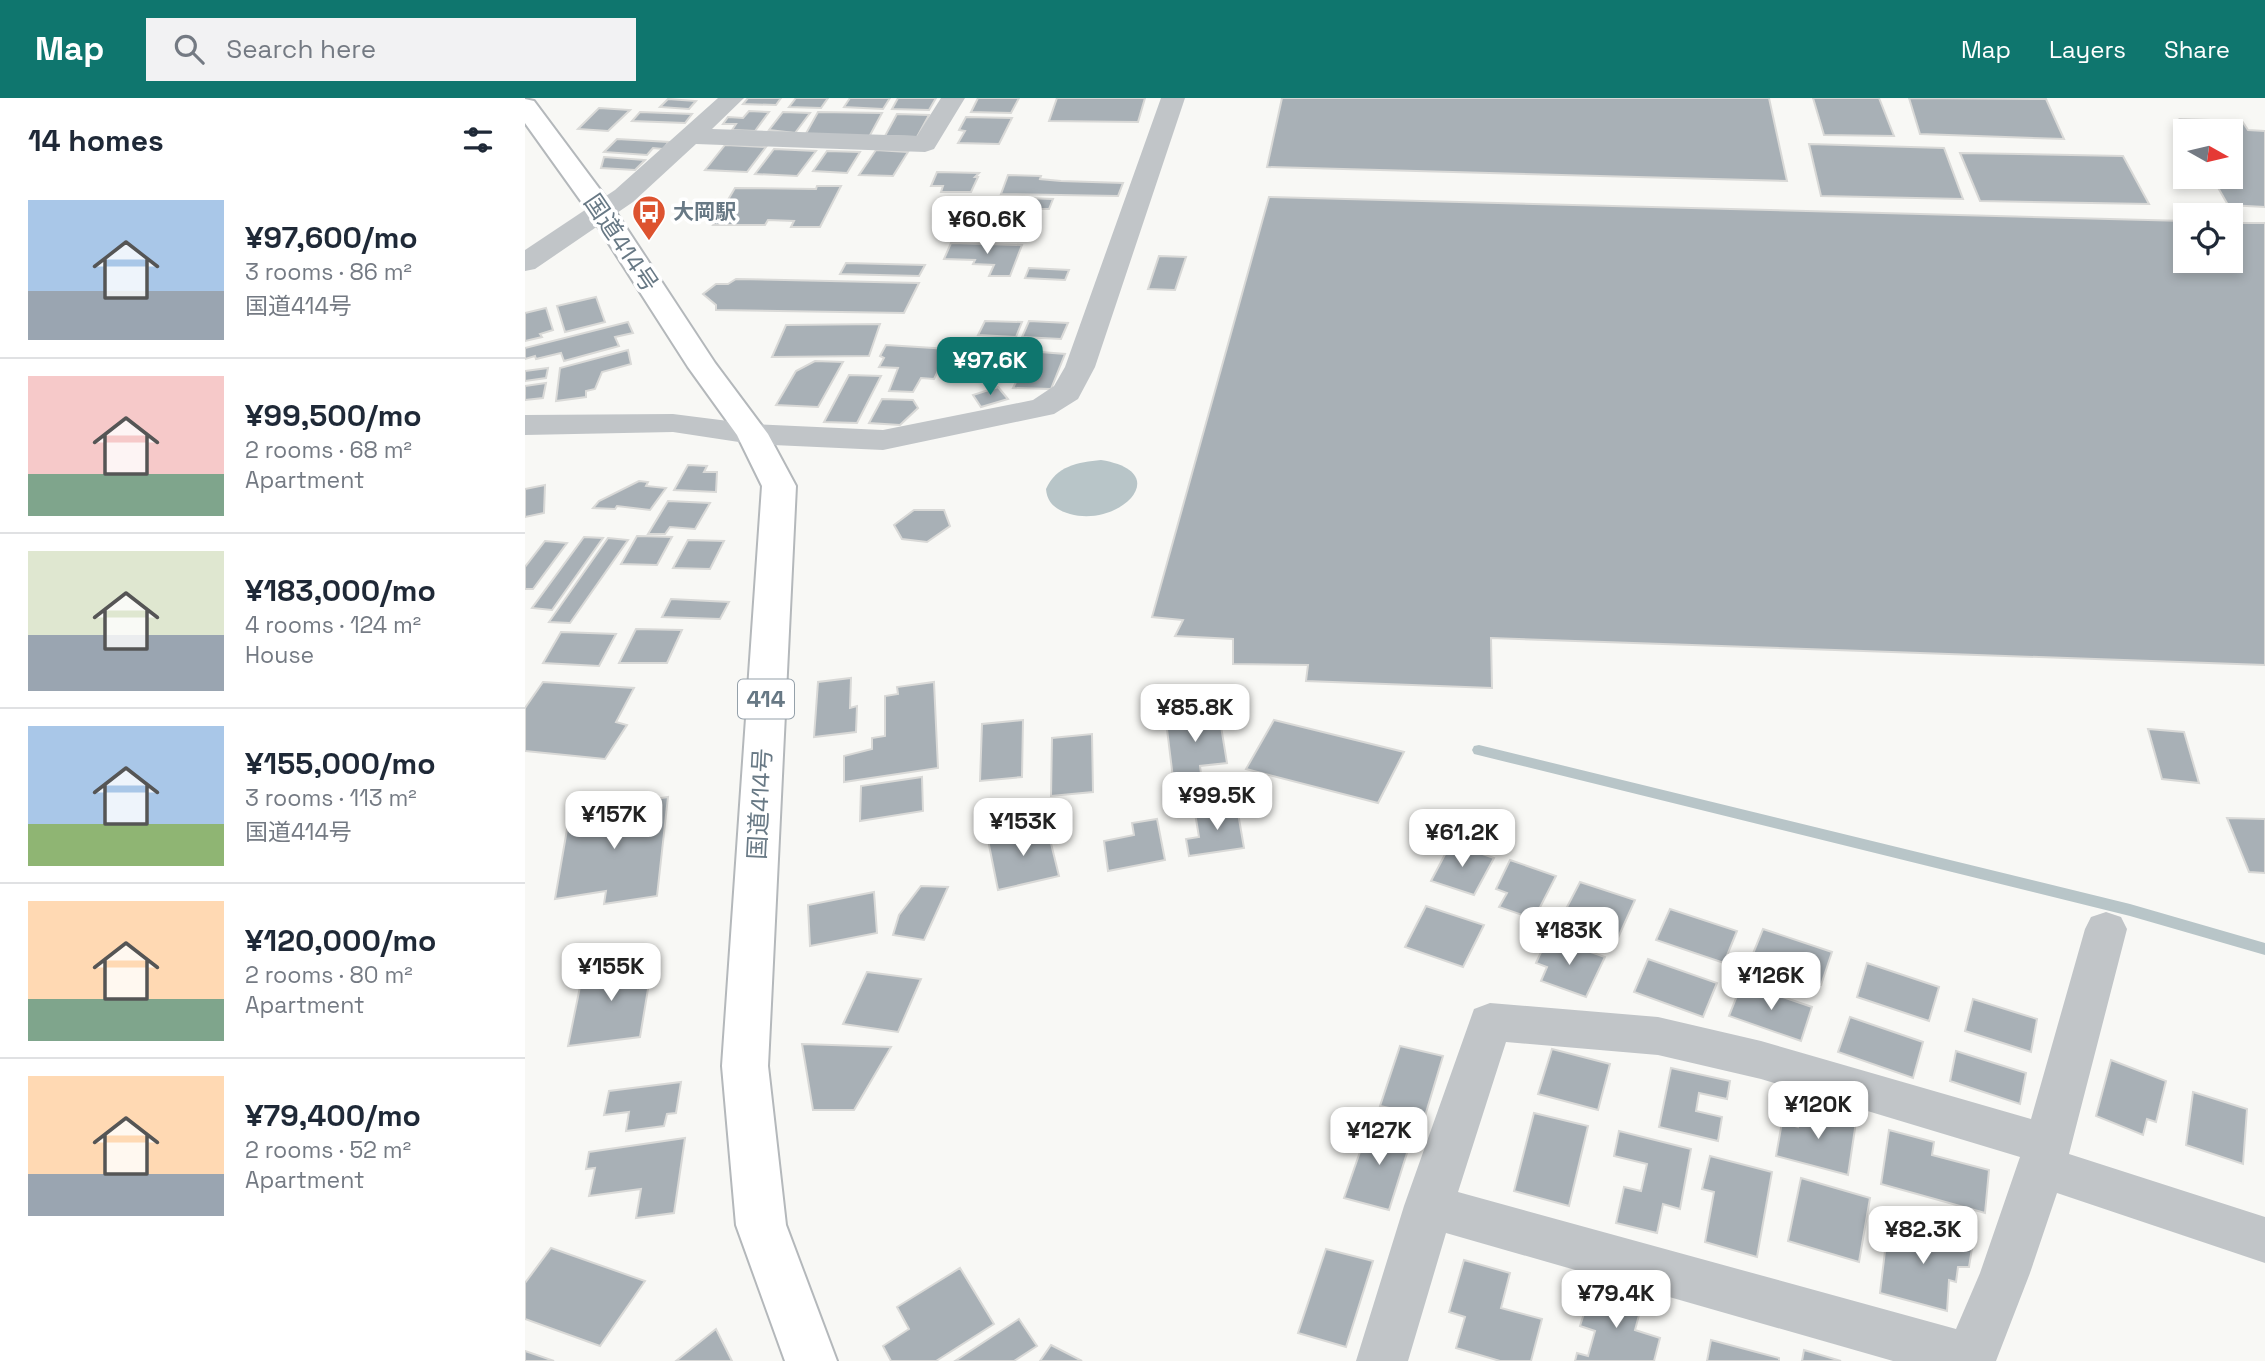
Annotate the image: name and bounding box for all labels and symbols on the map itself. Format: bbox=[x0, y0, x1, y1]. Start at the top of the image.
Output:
north arrow bbox=[2173, 119, 2243, 189]
street label: 国道414号 bbox=[577, 188, 665, 298]
bus stop icon: 大岡駅 bbox=[630, 193, 668, 242]
pin: ¥60.6K bbox=[930, 197, 1044, 256]
place label: 大岡駅 bbox=[673, 198, 736, 225]
pin: ¥97.6K bbox=[933, 338, 1047, 397]
road number: 414 bbox=[738, 680, 794, 719]
pin: ¥85.8K bbox=[1138, 684, 1252, 744]
street label: 国道414号 bbox=[741, 748, 778, 860]
pin: ¥99.5K bbox=[1160, 772, 1274, 832]
pin: ¥157K bbox=[565, 792, 663, 851]
pin: ¥153K bbox=[974, 798, 1072, 858]
pin: ¥61.2K bbox=[1405, 810, 1519, 869]
pin: ¥183K bbox=[1520, 908, 1618, 967]
pin: ¥155K bbox=[562, 944, 660, 1003]
pin: ¥126K bbox=[1722, 953, 1820, 1012]
pin: ¥120K bbox=[1769, 1082, 1867, 1141]
pin: ¥127K bbox=[1330, 1108, 1428, 1167]
pin: ¥82.3K bbox=[1866, 1206, 1980, 1266]
pin: ¥79.4K bbox=[1559, 1270, 1673, 1330]

